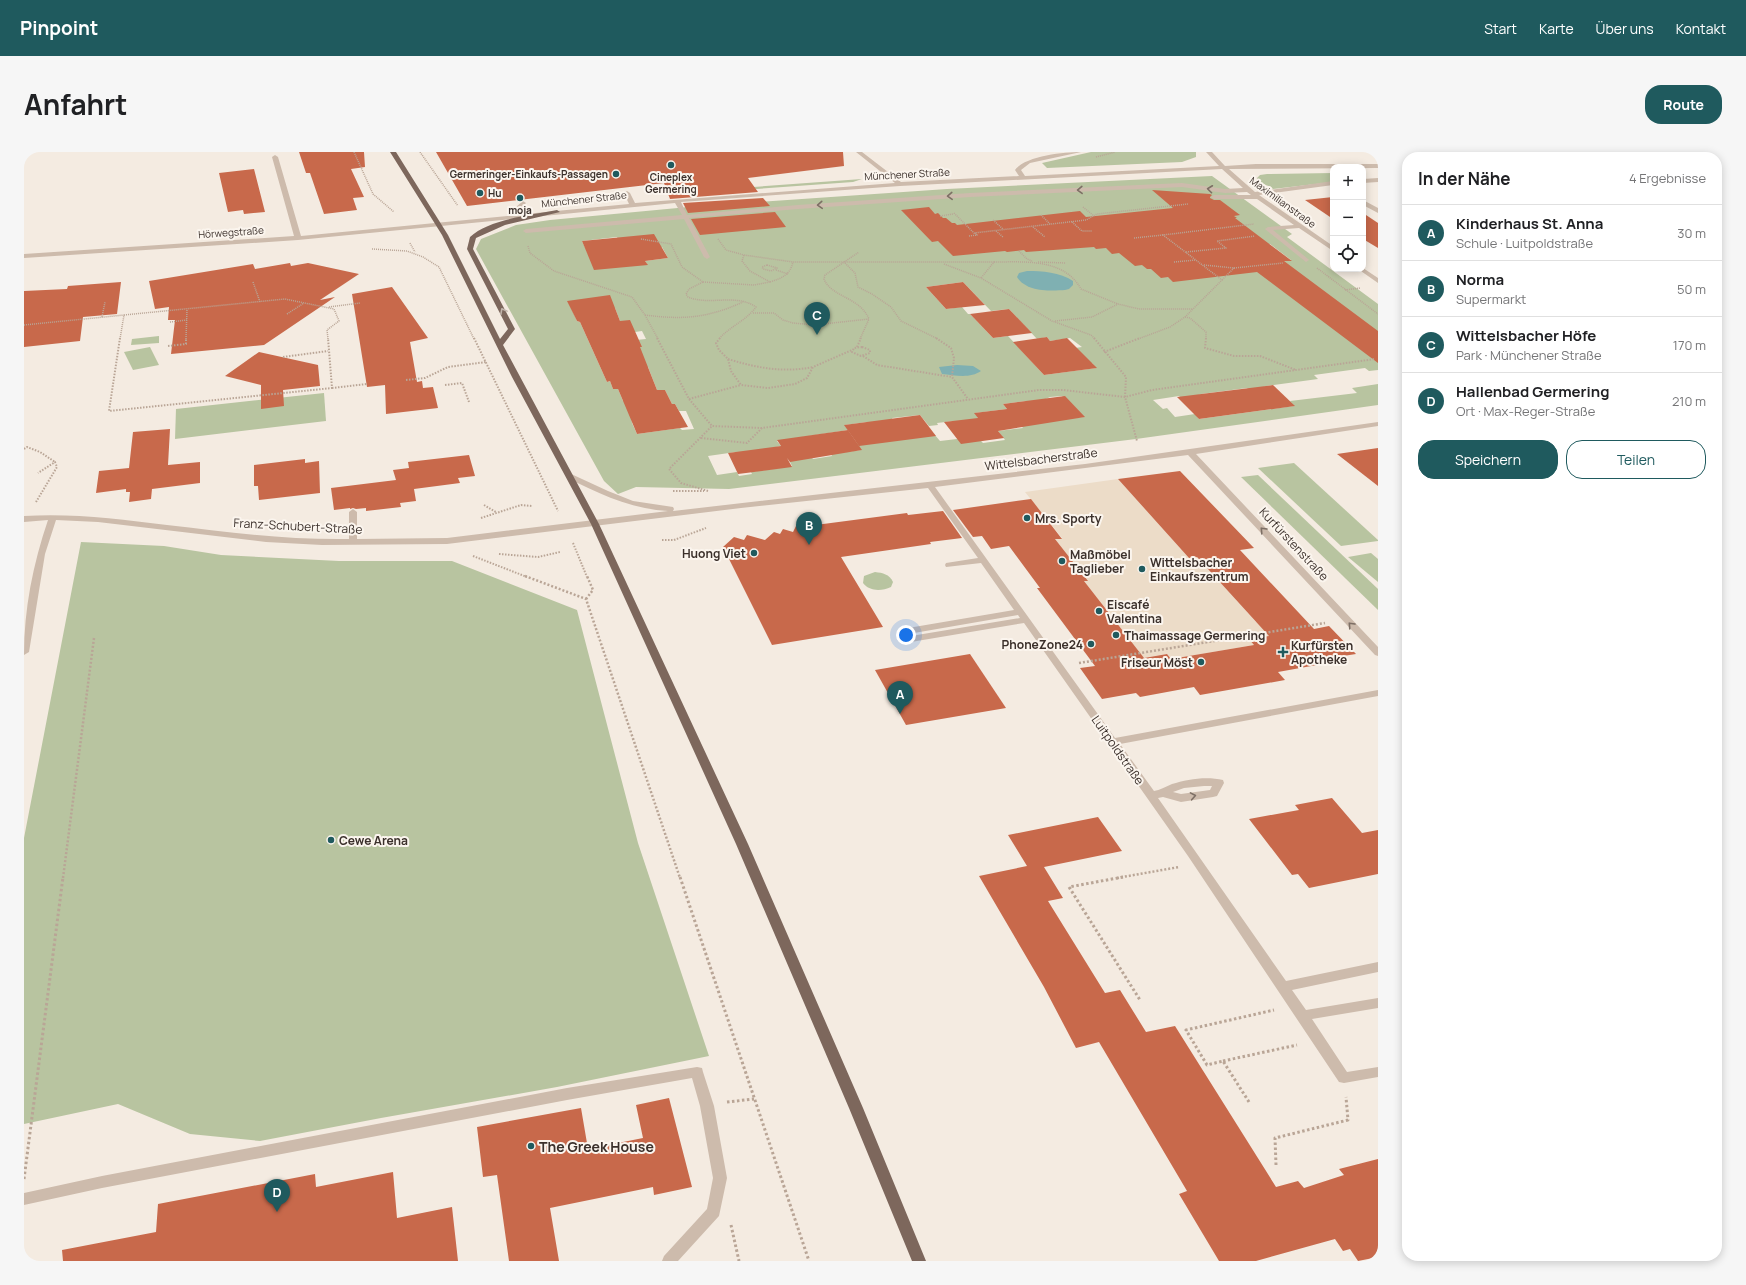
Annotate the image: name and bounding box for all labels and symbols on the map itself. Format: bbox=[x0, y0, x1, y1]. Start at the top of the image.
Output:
marker: Cineplex Germering bbox=[666, 160, 676, 170]
street label: Münchener Straße bbox=[864, 165, 950, 183]
place label: Germeringer-Einkaufs-Passagen bbox=[450, 167, 608, 181]
marker: Germeringer-Einkaufs-Passagen bbox=[611, 169, 621, 179]
place label: Cineplex Germering bbox=[645, 170, 697, 196]
street label: Maximilianstraße bbox=[1247, 173, 1319, 231]
one-way arrow bbox=[1077, 185, 1083, 194]
one-way arrow bbox=[1207, 185, 1213, 194]
place label: Hu bbox=[488, 186, 501, 200]
marker: Hu bbox=[475, 188, 485, 198]
street label: Münchener Straße bbox=[541, 188, 628, 210]
one-way arrow bbox=[947, 192, 953, 201]
marker: moja bbox=[515, 193, 525, 203]
one-way arrow bbox=[817, 201, 823, 210]
place label: moja bbox=[508, 203, 532, 217]
street label: Hörwegstraße bbox=[198, 223, 264, 241]
pin: C bbox=[804, 302, 830, 335]
one-way arrow bbox=[500, 308, 508, 315]
street label: Wittelsbacherstraße bbox=[984, 444, 1098, 474]
street label: Kurfürstenstraße bbox=[1256, 504, 1332, 584]
place label: Mrs. Sporty bbox=[1035, 510, 1102, 527]
pin: B bbox=[796, 512, 822, 545]
marker: Mrs. Sporty bbox=[1022, 513, 1032, 523]
street label: Franz-Schubert-Straße bbox=[233, 514, 363, 538]
one-way arrow bbox=[1260, 527, 1267, 535]
place label: Huong Viet bbox=[682, 545, 746, 562]
place label: Maßmöbel Taglieber bbox=[1070, 546, 1131, 577]
marker: Huong Viet bbox=[749, 548, 759, 558]
place label: Wittelsbacher Einkaufszentrum bbox=[1150, 554, 1249, 585]
marker: Maßmöbel Taglieber bbox=[1057, 556, 1067, 566]
marker: Wittelsbacher Einkaufszentrum bbox=[1137, 564, 1147, 574]
place label: Eiscafé Valentina bbox=[1107, 596, 1162, 627]
marker: Eiscafé Valentina bbox=[1094, 606, 1104, 616]
one-way arrow bbox=[1349, 622, 1356, 630]
your location bbox=[896, 625, 916, 645]
place label: Thaimassage Germering bbox=[1124, 627, 1265, 644]
marker: Thaimassage Germering bbox=[1111, 630, 1121, 640]
place label: PhoneZone24 bbox=[1002, 636, 1083, 653]
place label: Kurfürsten Apotheke bbox=[1291, 637, 1353, 668]
marker: PhoneZone24 bbox=[1086, 639, 1096, 649]
marker: Kurfürsten Apotheke bbox=[1278, 647, 1288, 657]
place label: Friseur Möst bbox=[1121, 654, 1193, 671]
marker: Friseur Möst bbox=[1196, 657, 1206, 667]
pin: A bbox=[887, 681, 913, 714]
street label: Luitpoldstraße bbox=[1088, 712, 1148, 788]
one-way arrow bbox=[1190, 792, 1196, 801]
place label: Cewe Arena bbox=[339, 832, 408, 849]
marker: Cewe Arena bbox=[326, 835, 336, 845]
place label: The Greek House bbox=[539, 1137, 654, 1156]
marker: The Greek House bbox=[526, 1141, 536, 1151]
pin: D bbox=[264, 1179, 290, 1212]

